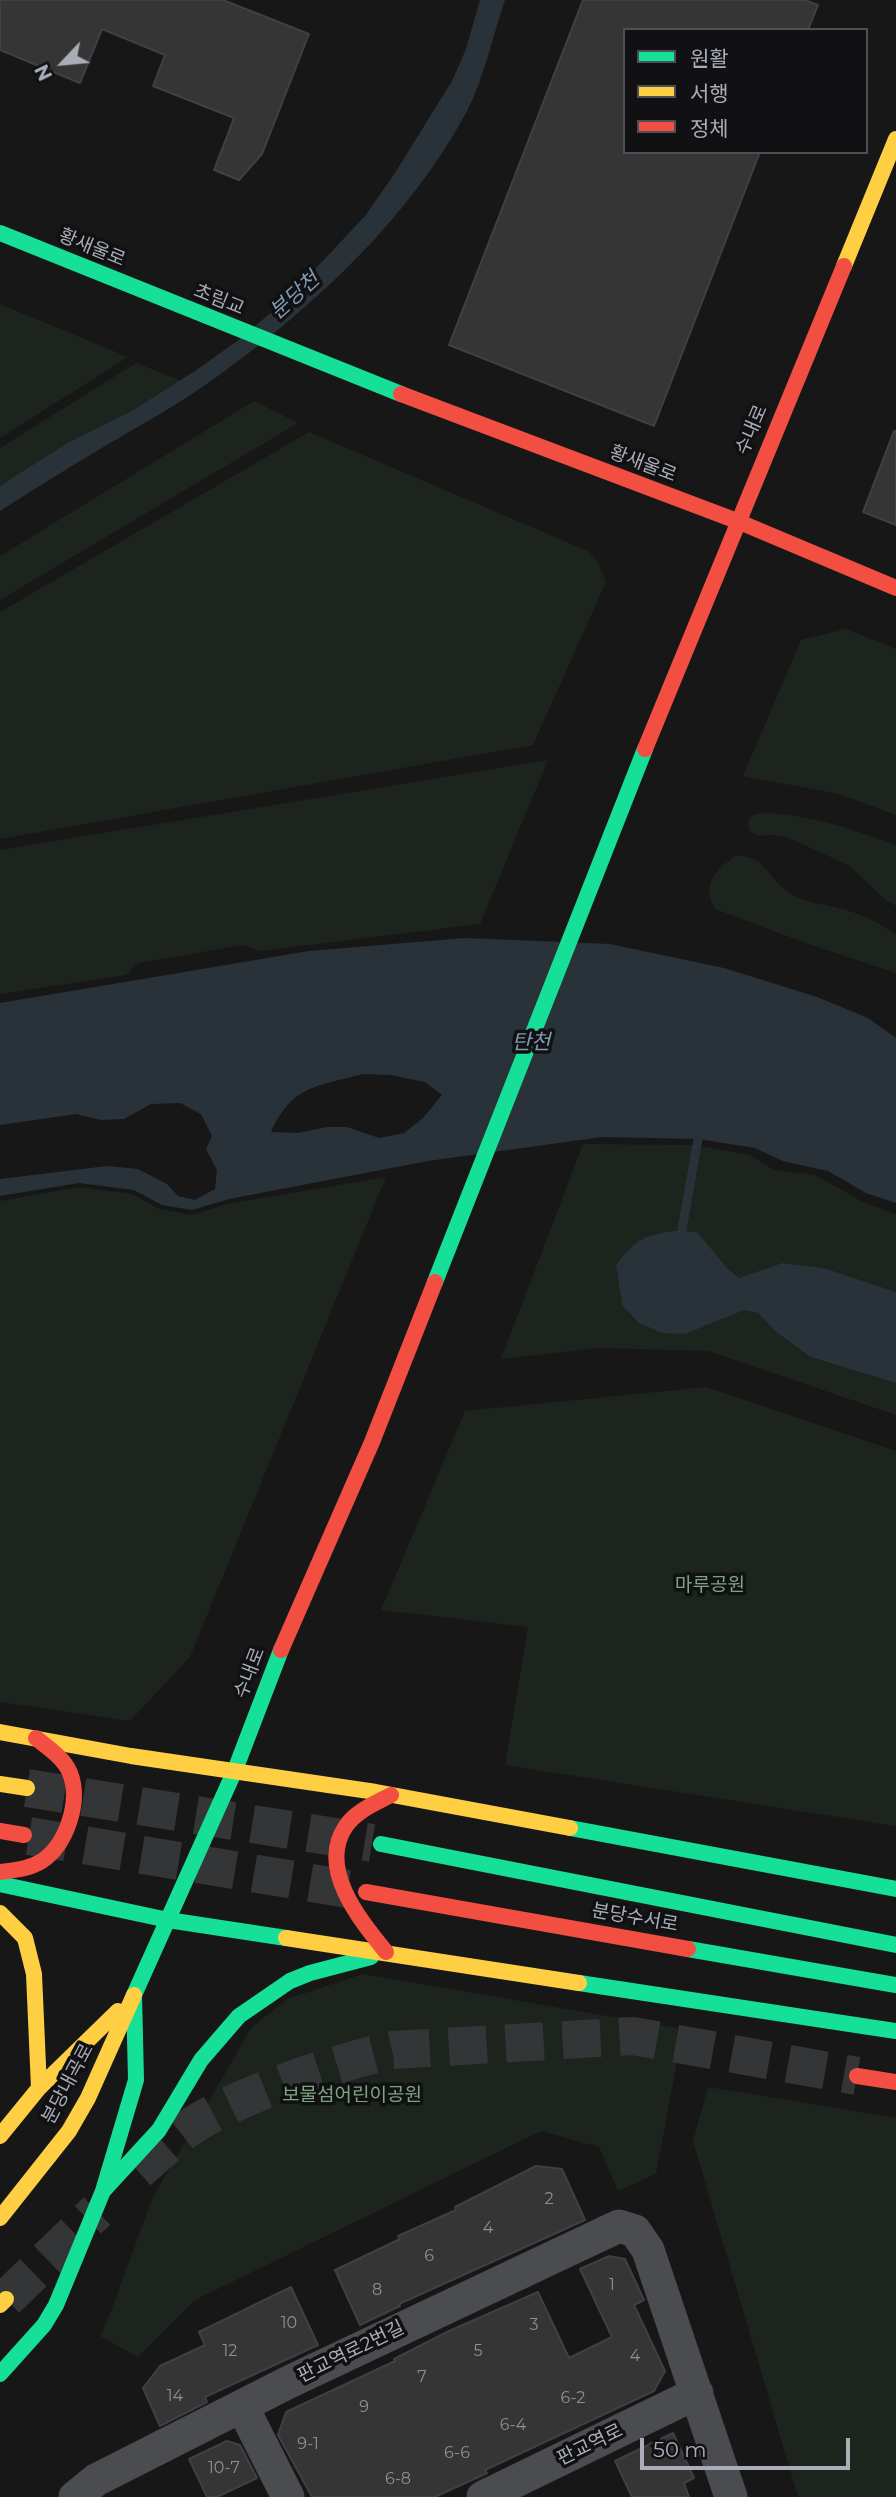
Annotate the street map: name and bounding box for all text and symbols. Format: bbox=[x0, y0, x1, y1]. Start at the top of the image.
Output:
north arrow bbox=[28, 28, 98, 98]
legend bbox=[623, 28, 868, 154]
text: 원활 bbox=[690, 46, 729, 71]
text: N bbox=[30, 60, 57, 84]
text: 서행 bbox=[690, 81, 729, 106]
text: 정체 bbox=[690, 116, 729, 141]
street label: 황새울로 bbox=[55, 224, 129, 272]
water label: 분당천 bbox=[265, 267, 325, 325]
street label: 초림교 bbox=[190, 280, 248, 320]
street label: 수내로 bbox=[731, 401, 773, 459]
street label: 황새울로 bbox=[606, 441, 680, 487]
water label: 탄천 bbox=[512, 1030, 550, 1056]
park label: 마루공원 bbox=[675, 1574, 745, 1596]
street label: 수내로 bbox=[230, 1644, 270, 1702]
street label: 분당수서로 bbox=[590, 1899, 680, 1937]
street label: 분당내곡로 bbox=[37, 2040, 99, 2128]
park label: 보물섬어린이공원 bbox=[282, 2084, 422, 2106]
house number: 2 bbox=[544, 2189, 554, 2209]
house number: 4 bbox=[483, 2218, 493, 2238]
house number: 6 bbox=[424, 2246, 434, 2266]
house number: 1 bbox=[609, 2275, 615, 2295]
house number: 8 bbox=[372, 2280, 382, 2300]
house number: 10 bbox=[281, 2313, 297, 2333]
house number: 3 bbox=[529, 2315, 539, 2335]
street label: 판교역로2번길 bbox=[294, 2316, 408, 2388]
house number: 12 bbox=[223, 2341, 237, 2361]
house number: 5 bbox=[473, 2341, 483, 2361]
house number: 4 bbox=[630, 2346, 640, 2366]
house number: 7 bbox=[417, 2367, 427, 2387]
house number: 14 bbox=[167, 2386, 183, 2406]
house number: 6-2 bbox=[561, 2388, 585, 2408]
house number: 9 bbox=[359, 2397, 369, 2417]
house number: 6-4 bbox=[500, 2415, 526, 2435]
street label: 판교역로 bbox=[554, 2419, 626, 2471]
scale bar bbox=[644, 2424, 854, 2468]
house number: 9-1 bbox=[297, 2434, 319, 2454]
text: 50 m bbox=[653, 2437, 707, 2462]
house number: 6-6 bbox=[444, 2443, 470, 2463]
house number: 10-7 bbox=[208, 2458, 240, 2478]
house number: 6-8 bbox=[385, 2469, 411, 2489]

